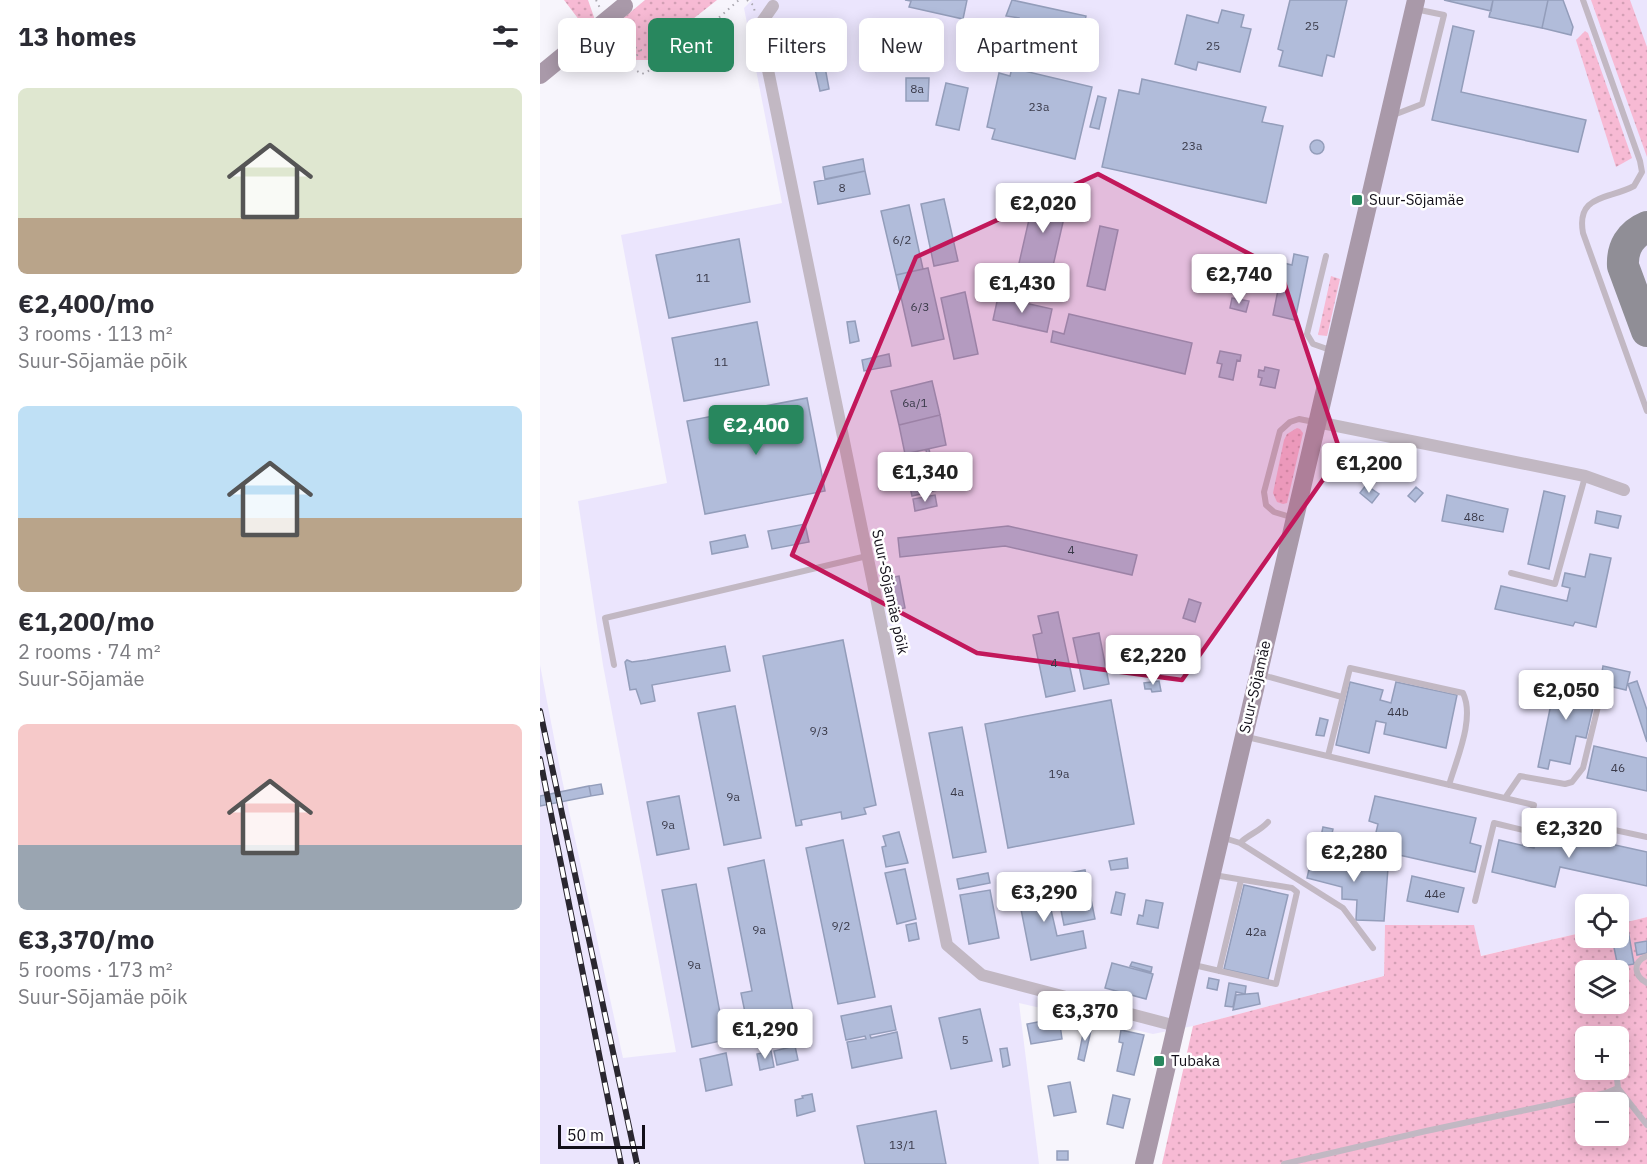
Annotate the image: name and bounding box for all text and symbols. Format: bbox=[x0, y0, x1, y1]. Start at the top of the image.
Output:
chip: Buy bbox=[558, 18, 636, 72]
chip: Rent bbox=[648, 18, 734, 72]
chip: Filters bbox=[746, 18, 847, 72]
chip: New bbox=[859, 18, 944, 72]
chip: Apartment bbox=[956, 18, 1099, 72]
house number: 25 bbox=[1305, 18, 1319, 33]
text: 13 homes bbox=[18, 19, 136, 53]
icon: filters bbox=[489, 20, 522, 53]
house number: 25 bbox=[1206, 38, 1220, 53]
house number: 8a bbox=[910, 81, 924, 96]
house number: 23a bbox=[1029, 99, 1050, 114]
icon: home bbox=[216, 127, 324, 235]
house number: 23a bbox=[1182, 138, 1203, 153]
house number: 8 bbox=[838, 180, 846, 195]
pin: €2,020 bbox=[994, 183, 1092, 234]
text: €2,020 bbox=[1010, 189, 1076, 216]
place label: Suur-Sõjamäe bbox=[1369, 190, 1464, 209]
marker: Suur-Sõjamäe bbox=[1350, 193, 1364, 207]
house number: 6/2 bbox=[893, 232, 912, 247]
pin: €2,740 bbox=[1190, 254, 1288, 305]
text: €2,740 bbox=[1206, 260, 1272, 287]
pin: €1,430 bbox=[973, 263, 1071, 314]
text: €1,430 bbox=[989, 269, 1055, 296]
house number: 11 bbox=[696, 270, 710, 285]
text: €2,400/mo bbox=[18, 286, 154, 320]
house number: 6/3 bbox=[911, 299, 930, 314]
text: 3 rooms · 113 m² bbox=[18, 320, 173, 347]
text: Suur-Sõjamäe põik bbox=[18, 347, 188, 374]
house number: 11 bbox=[714, 354, 728, 369]
house number: 6a/1 bbox=[902, 395, 928, 410]
pin: €2,400 bbox=[707, 405, 805, 456]
text: €2,400 bbox=[723, 411, 789, 438]
pin: €1,200 bbox=[1320, 443, 1418, 494]
icon: home bbox=[216, 445, 324, 553]
text: €1,200 bbox=[1336, 449, 1402, 476]
pin: €1,340 bbox=[876, 452, 974, 503]
text: €1,340 bbox=[892, 458, 958, 485]
house number: 48c bbox=[1464, 509, 1484, 524]
street label: Suur-Sõjamäe põik bbox=[868, 528, 913, 656]
house number: 4 bbox=[1067, 542, 1075, 557]
text: €1,200/mo bbox=[18, 604, 154, 638]
pin: €2,220 bbox=[1104, 635, 1202, 686]
text: 2 rooms · 74 m² bbox=[18, 638, 161, 665]
street label: Suur-Sõjamäe bbox=[1235, 639, 1274, 735]
text: €2,220 bbox=[1120, 641, 1186, 668]
house number: 4 bbox=[1050, 655, 1058, 670]
text: Suur-Sõjamäe bbox=[18, 665, 144, 692]
pin: €2,050 bbox=[1517, 670, 1615, 721]
text: €2,050 bbox=[1533, 676, 1599, 703]
house number: 44b bbox=[1387, 704, 1409, 719]
house number: 9/3 bbox=[810, 723, 829, 738]
house number: 46 bbox=[1611, 760, 1625, 775]
icon: home bbox=[216, 763, 324, 871]
house number: 19a bbox=[1049, 766, 1070, 781]
house number: 4a bbox=[950, 784, 964, 799]
house number: 9a bbox=[726, 789, 740, 804]
pin: €2,320 bbox=[1520, 808, 1618, 859]
text: €2,320 bbox=[1536, 814, 1602, 841]
house number: 9a bbox=[661, 817, 675, 832]
pin: €2,280 bbox=[1305, 832, 1403, 883]
text: €2,280 bbox=[1321, 838, 1387, 865]
pin: €3,290 bbox=[995, 872, 1093, 923]
text: €3,290 bbox=[1011, 878, 1077, 905]
house number: 44e bbox=[1425, 886, 1446, 901]
map controls bbox=[1575, 894, 1629, 1146]
button: locate bbox=[1575, 894, 1629, 948]
house number: 9/2 bbox=[832, 918, 851, 933]
text: €3,370/mo bbox=[18, 922, 154, 956]
house number: 9a bbox=[752, 922, 766, 937]
house number: 42a bbox=[1246, 924, 1267, 939]
text: 5 rooms · 173 m² bbox=[18, 956, 173, 983]
house number: 9a bbox=[687, 957, 701, 972]
button: layers bbox=[1575, 960, 1629, 1014]
text: Suur-Sõjamäe põik bbox=[18, 983, 188, 1010]
pin: €3,370 bbox=[1036, 991, 1134, 1042]
text: €3,370 bbox=[1052, 997, 1118, 1024]
pin: €1,290 bbox=[716, 1009, 814, 1060]
text: €1,290 bbox=[732, 1015, 798, 1042]
button: + bbox=[1575, 1026, 1629, 1080]
house number: 5 bbox=[961, 1032, 969, 1047]
place label: Tubaka bbox=[1171, 1051, 1220, 1070]
marker: Tubaka bbox=[1152, 1054, 1166, 1068]
button: − bbox=[1575, 1092, 1629, 1146]
scale bar bbox=[558, 1122, 645, 1150]
text: 50 m bbox=[567, 1125, 604, 1145]
house number: 13/1 bbox=[889, 1137, 915, 1152]

